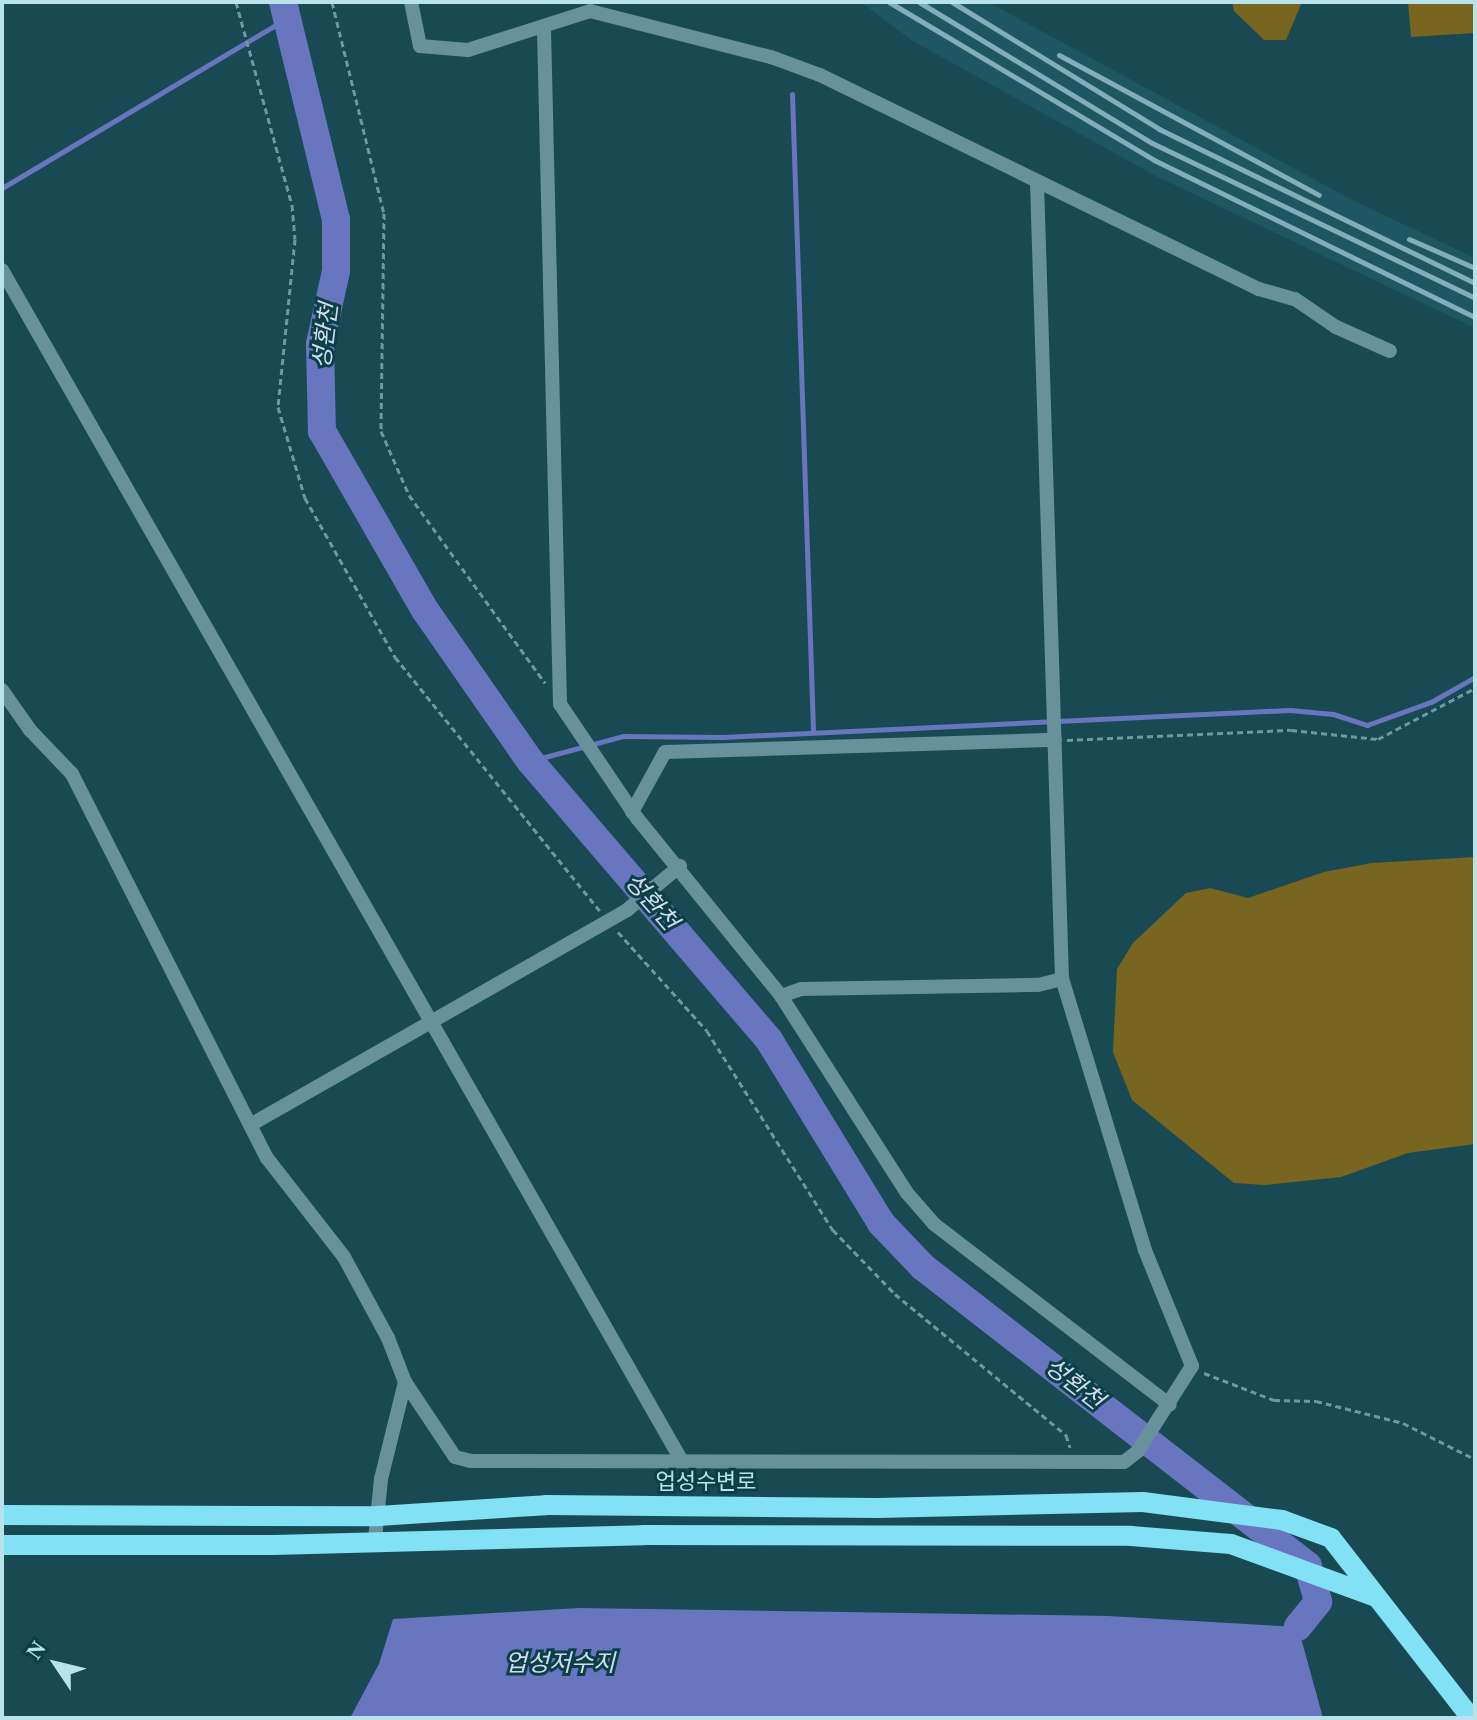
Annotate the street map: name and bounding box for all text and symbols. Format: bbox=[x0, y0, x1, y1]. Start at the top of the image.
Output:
water label: 성환천 bbox=[308, 301, 344, 371]
water label: 성환천 bbox=[618, 868, 684, 936]
water label: 성환천 bbox=[1039, 1352, 1109, 1416]
street label: 업성수변로 bbox=[655, 1469, 757, 1495]
north arrow bbox=[16, 1624, 96, 1704]
text: N bbox=[21, 1636, 51, 1664]
water label: 업성저수지 bbox=[505, 1650, 615, 1678]

